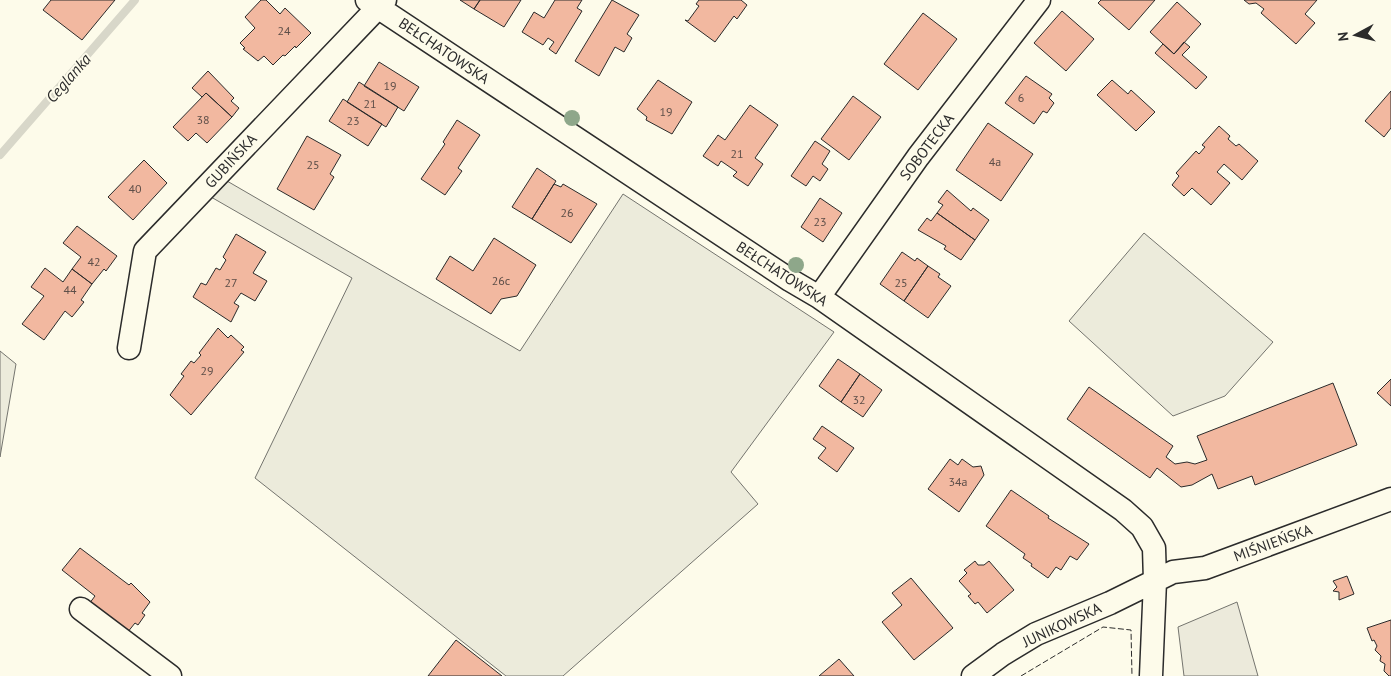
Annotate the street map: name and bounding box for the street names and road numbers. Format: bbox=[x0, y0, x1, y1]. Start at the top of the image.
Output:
street label: BEŁCHATOWSKA bbox=[395, 13, 493, 88]
street label: SOBOTECKA bbox=[895, 109, 958, 184]
street label: GUBIŃSKA bbox=[201, 129, 261, 192]
street label: BEŁCHATOWSKA bbox=[733, 237, 832, 310]
street label: MIŚNIEŃSKA bbox=[1231, 519, 1315, 566]
street label: JUNIKOWSKA bbox=[1018, 598, 1104, 652]

